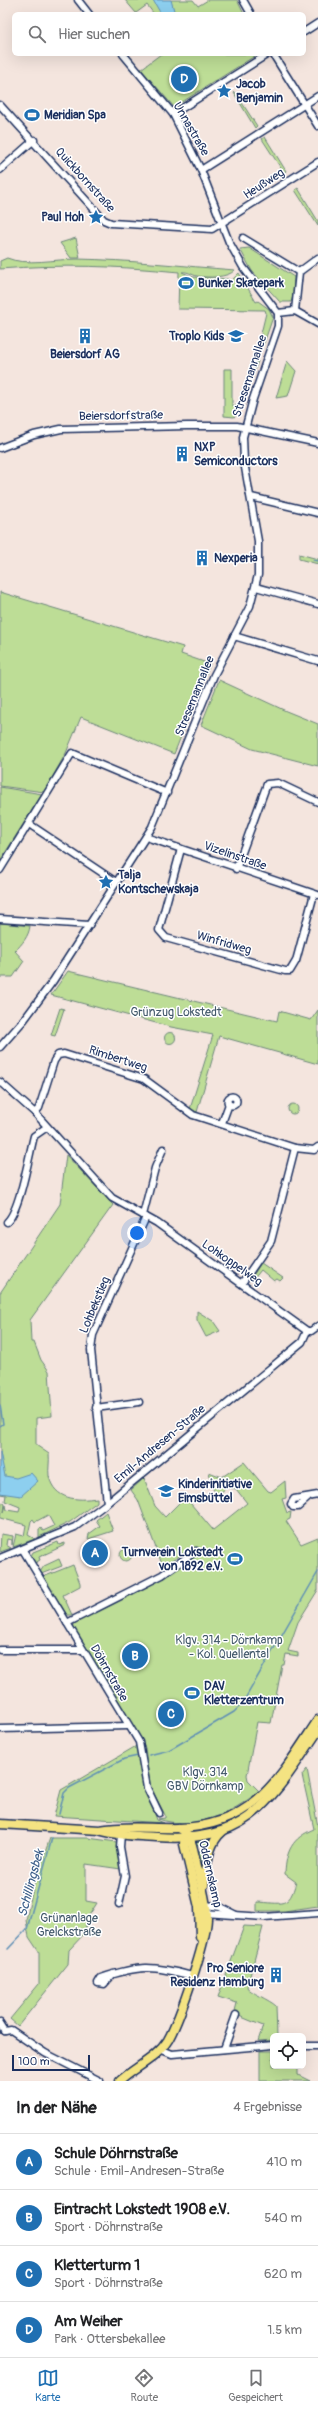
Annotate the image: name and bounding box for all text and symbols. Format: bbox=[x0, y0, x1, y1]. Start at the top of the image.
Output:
search box bbox=[12, 12, 306, 56]
icon: search bbox=[26, 23, 48, 45]
text: Hier suchen bbox=[58, 25, 130, 44]
pin: D bbox=[171, 64, 197, 94]
place label: Jacob Benjamin bbox=[236, 77, 283, 106]
place icon: Jacob Benjamin bbox=[215, 82, 233, 100]
street label: Unnastraße bbox=[170, 99, 212, 159]
sports icon: Meridian Spa bbox=[23, 106, 41, 124]
place label: Meridian Spa bbox=[44, 108, 106, 123]
street label: Quickbornstraße bbox=[52, 144, 118, 216]
street label: Heußweg bbox=[241, 165, 287, 203]
place icon: Paul Hoh bbox=[87, 208, 105, 226]
place label: Paul Hoh bbox=[41, 210, 84, 225]
sports icon: Bunker Skatepark bbox=[177, 274, 195, 292]
place label: Bunker Skatepark bbox=[198, 276, 285, 291]
building icon: Beiersdorf AG bbox=[76, 327, 94, 345]
school or university icon: Troplo Kids bbox=[227, 327, 245, 345]
place label: Troplo Kids bbox=[168, 329, 225, 344]
street label: Stresemannallee bbox=[230, 333, 270, 419]
place label: Beiersdorf AG bbox=[50, 347, 120, 362]
street label: Beiersdorfstraße bbox=[79, 408, 163, 424]
place label: NXP Semiconductors bbox=[194, 440, 278, 469]
building icon: NXP Semiconductors bbox=[173, 445, 191, 463]
building icon: Nexperia bbox=[193, 549, 211, 567]
place label: Nexperia bbox=[214, 551, 258, 566]
street label: Stresemannallee bbox=[172, 653, 218, 738]
street label: Vizelinstraße bbox=[202, 838, 268, 874]
place label: Talja Kontschewskaja bbox=[117, 868, 199, 897]
place icon: Talja Kontschewskaja bbox=[97, 873, 115, 891]
street label: Winfridweg bbox=[195, 928, 253, 958]
park label: Grünzug Lokstedt bbox=[130, 1005, 222, 1020]
street label: Rimbertweg bbox=[87, 1043, 149, 1075]
your location bbox=[127, 1223, 147, 1243]
street label: Lohkoppelweg bbox=[199, 1237, 265, 1289]
street label: Lohbekstieg bbox=[76, 1274, 114, 1336]
street label: Emil-Andresen-Straße bbox=[111, 1401, 209, 1487]
place label: Kinderinitiative Eimsbüttel bbox=[178, 1477, 253, 1506]
school or university icon: Kinderinitiative Eimsbüttel bbox=[157, 1482, 175, 1500]
pin: A bbox=[82, 1538, 108, 1568]
place label: Turnverein Lokstedt von 1892 e.V. bbox=[121, 1545, 224, 1574]
sports icon: Turnverein Lokstedt von 1892 e.V. bbox=[226, 1550, 244, 1568]
park label: Klgv. 314 - Dörnkamp - Kol. Quellental bbox=[175, 1633, 283, 1662]
pin: B bbox=[122, 1641, 148, 1671]
street label: Döhrnstraße bbox=[87, 1642, 131, 1704]
place label: DAV Kletterzentrum bbox=[204, 1679, 284, 1708]
sports icon: DAV Kletterzentrum bbox=[183, 1684, 201, 1702]
pin: C bbox=[158, 1699, 184, 1729]
park label: Klgv. 314 GBV Dörnkamp bbox=[167, 1765, 244, 1794]
street label: Oddernskamp bbox=[195, 1839, 225, 1909]
water label: Schillingsbek bbox=[14, 1846, 48, 1918]
park label: Grünanlage Grelckstraße bbox=[37, 1911, 101, 1940]
place label: Pro Seniore Residenz Hamburg bbox=[170, 1961, 265, 1990]
building icon: Pro Seniore Residenz Hamburg bbox=[267, 1966, 285, 1984]
map controls bbox=[270, 2033, 306, 2069]
button: locate bbox=[270, 2033, 306, 2069]
scale bar bbox=[12, 2053, 90, 2072]
text: 100 m bbox=[18, 2055, 49, 2068]
text: In der Nähe bbox=[16, 2097, 97, 2118]
text: 4 Ergebnisse bbox=[233, 2099, 302, 2115]
text: Schule Döhrnstraße bbox=[54, 2144, 178, 2163]
text: A bbox=[25, 2154, 33, 2170]
text: 410 m bbox=[266, 2154, 302, 2170]
text: Schule · Emil-Andresen-Straße bbox=[54, 2163, 224, 2179]
text: Eintracht Lokstedt 1908 e.V. bbox=[54, 2200, 230, 2219]
text: B bbox=[25, 2210, 33, 2226]
text: 540 m bbox=[264, 2210, 302, 2226]
text: Sport · Döhrnstraße bbox=[54, 2219, 163, 2235]
text: Kletterturm 1 bbox=[54, 2256, 140, 2275]
text: C bbox=[25, 2266, 33, 2282]
text: 620 m bbox=[264, 2266, 302, 2282]
text: Sport · Döhrnstraße bbox=[54, 2275, 163, 2291]
text: Am Weiher bbox=[54, 2312, 123, 2331]
text: D bbox=[25, 2322, 33, 2338]
text: 1.5 km bbox=[267, 2322, 302, 2338]
text: Park · Ottersbekallee bbox=[54, 2331, 165, 2347]
tab: Karte bbox=[35, 2367, 61, 2404]
tab: Route bbox=[131, 2367, 158, 2404]
tab: Gespeichert bbox=[228, 2367, 283, 2404]

